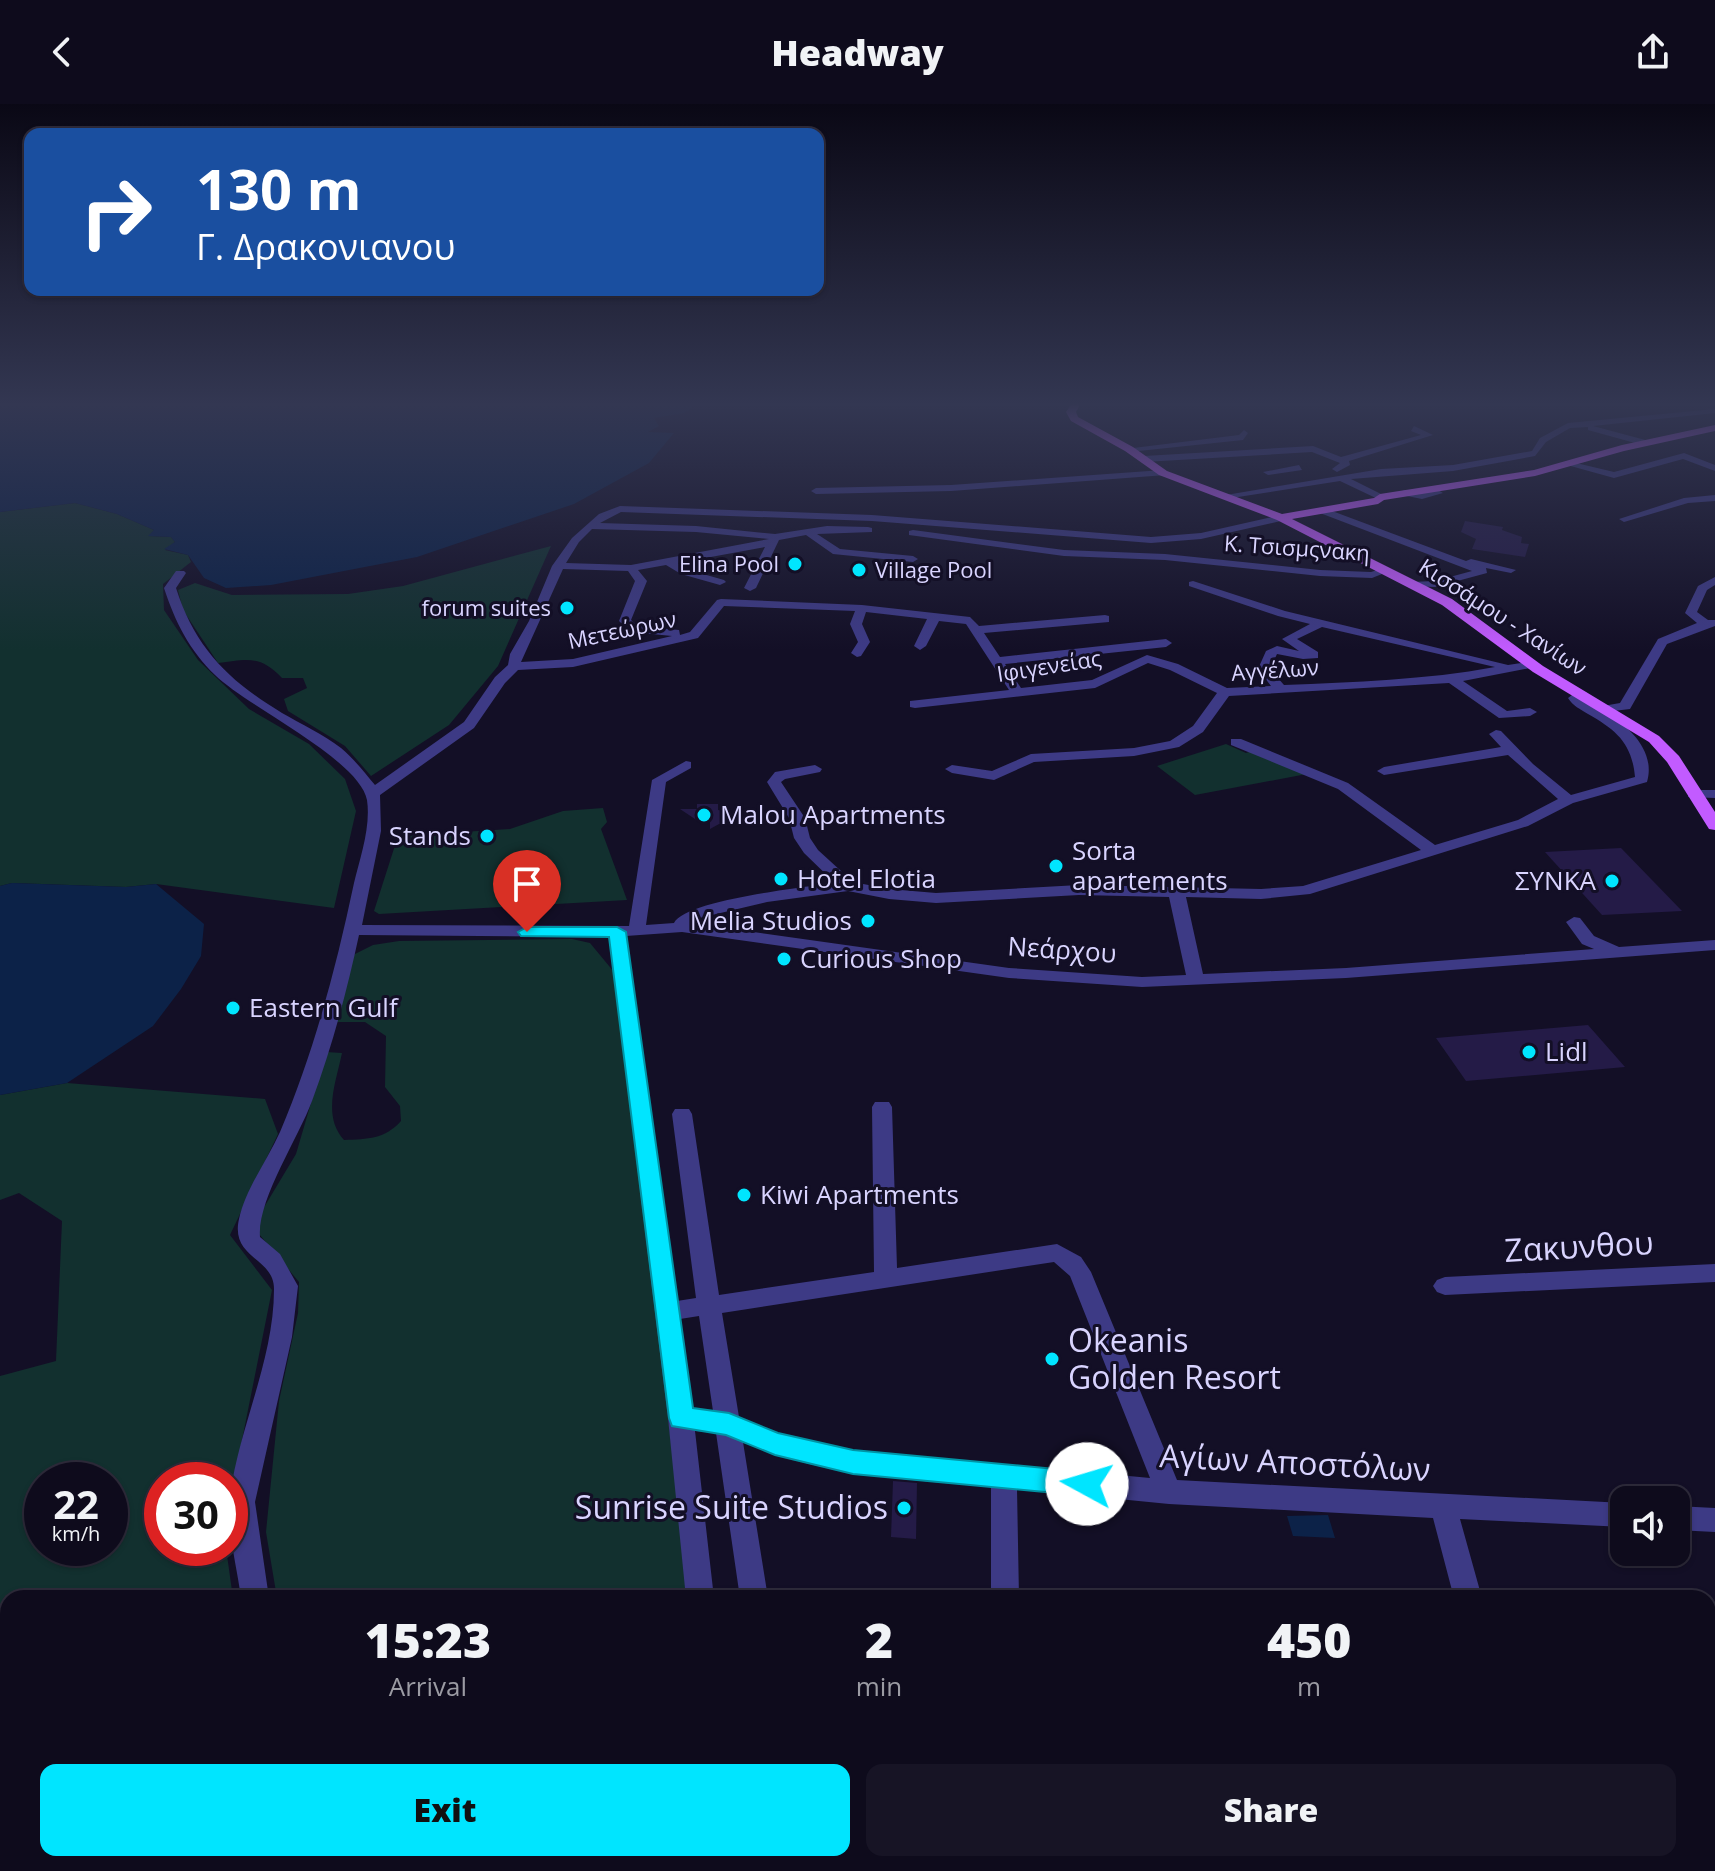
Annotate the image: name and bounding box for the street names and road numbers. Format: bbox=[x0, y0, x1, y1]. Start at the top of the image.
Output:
street label: Κ. Τσισμςνακη bbox=[1223, 527, 1371, 567]
street label: Κισσάμου - Χανίων bbox=[1414, 551, 1593, 682]
street label: Μετεώρων bbox=[565, 603, 679, 655]
street label: Ιφιγενείας bbox=[995, 642, 1103, 688]
street label: Αγγέλων bbox=[1230, 651, 1320, 687]
street label: Νεάρχου bbox=[1006, 927, 1118, 971]
street label: Ζακυνθου bbox=[1503, 1220, 1655, 1271]
street label: Αγίων Αποστόλων bbox=[1158, 1433, 1432, 1490]

